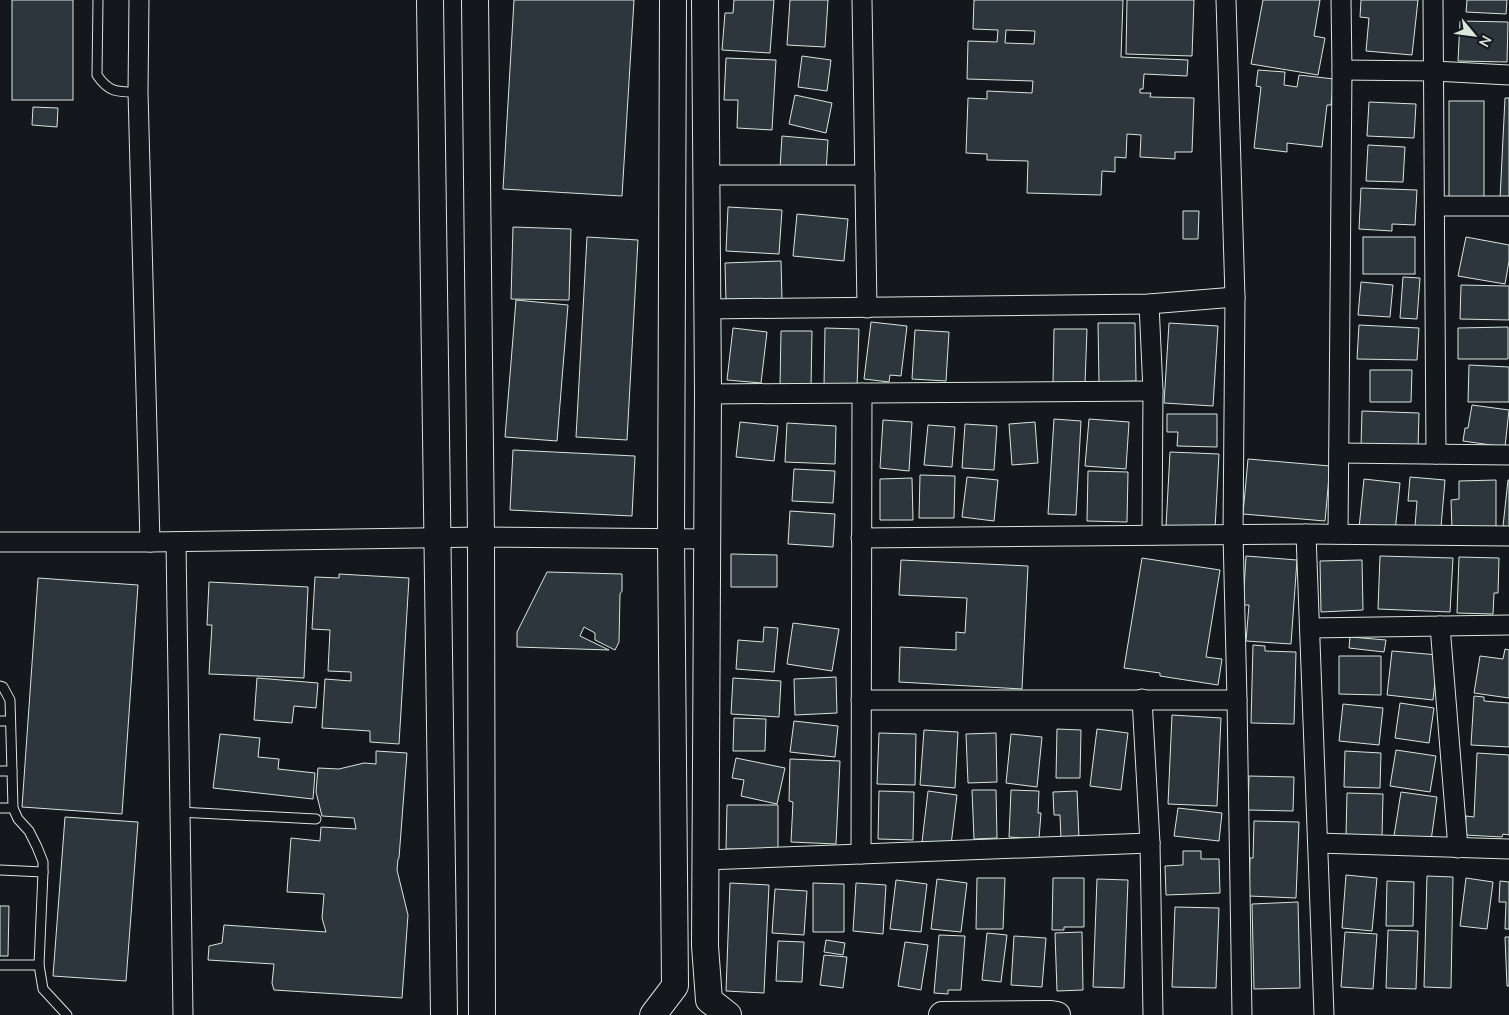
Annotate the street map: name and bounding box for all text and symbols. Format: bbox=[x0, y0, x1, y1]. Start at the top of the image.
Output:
north arrow bbox=[1449, 10, 1499, 60]
text: N bbox=[1474, 32, 1496, 50]

